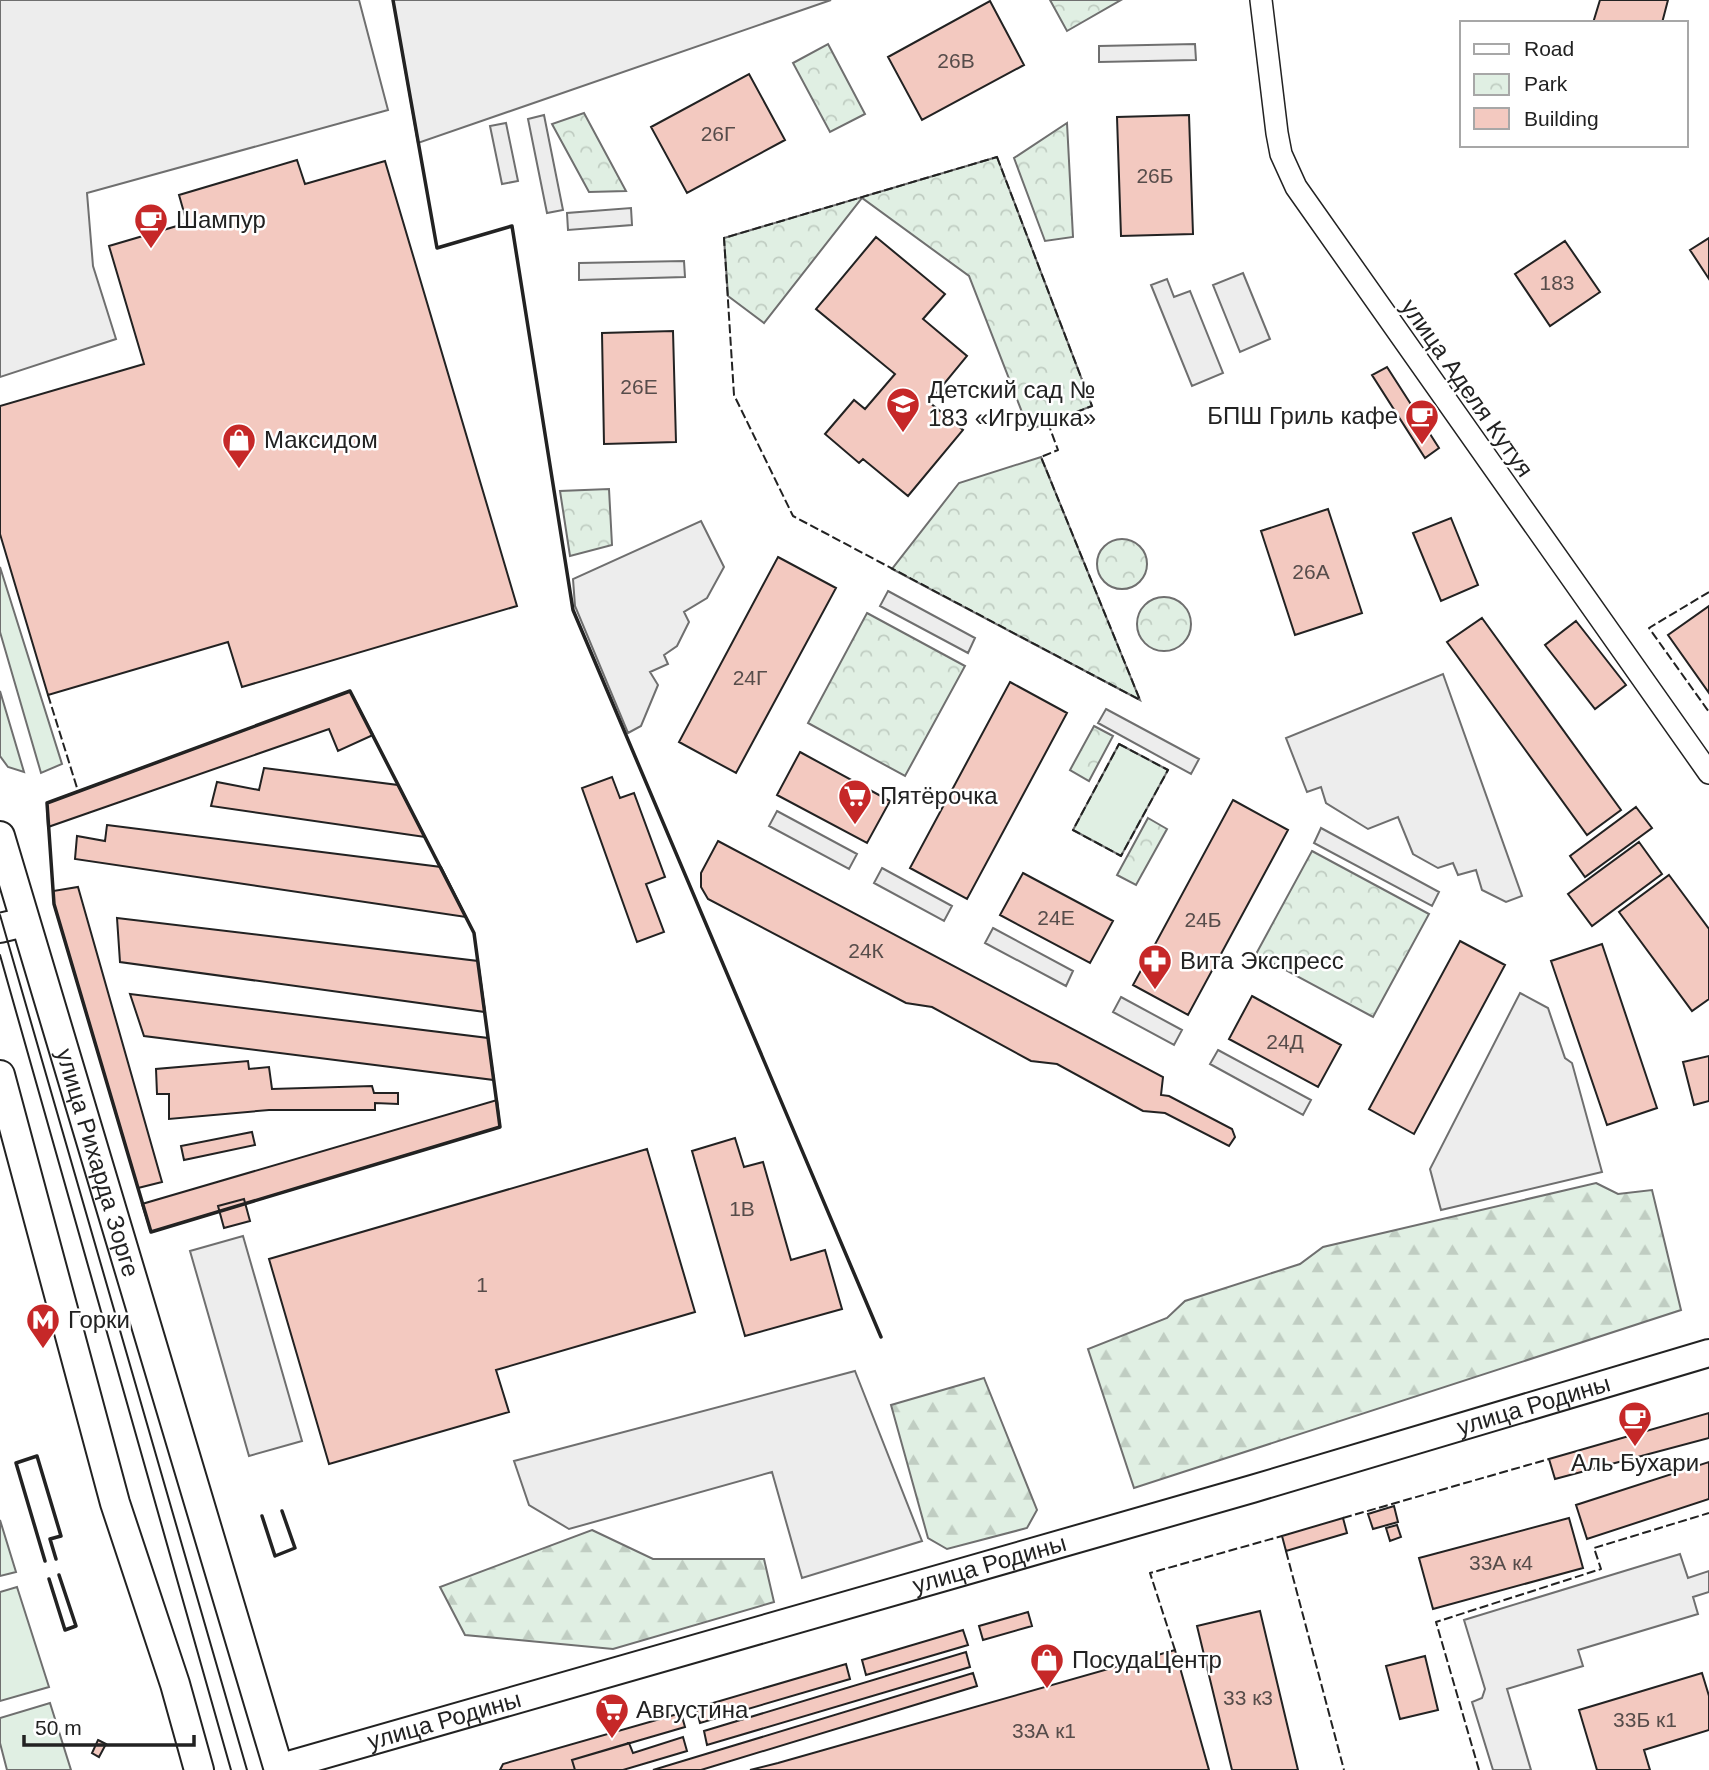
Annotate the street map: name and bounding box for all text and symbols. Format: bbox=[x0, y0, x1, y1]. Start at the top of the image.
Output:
legend bbox=[1460, 21, 1688, 147]
text: Road bbox=[1524, 37, 1574, 60]
house number: 26В bbox=[937, 49, 975, 72]
text: Park bbox=[1524, 72, 1568, 95]
text: Building bbox=[1524, 107, 1599, 130]
house number: 26Г bbox=[701, 122, 735, 145]
house number: 26Б bbox=[1136, 164, 1174, 187]
cafe icon: Шампур bbox=[132, 201, 170, 250]
place label: Шампур bbox=[176, 206, 266, 233]
house number: 183 bbox=[1539, 271, 1575, 294]
street label: улица Аделя Кутуя bbox=[1396, 294, 1539, 482]
house number: 26Е bbox=[620, 375, 658, 398]
place label: Детский сад № 183 «Игрушка» bbox=[928, 376, 1096, 431]
school or university icon: Детский сад № 183 «Игрушка» bbox=[884, 385, 922, 434]
cafe icon: БПШ Гриль кафе bbox=[1403, 397, 1441, 446]
place label: БПШ Гриль кафе bbox=[1207, 402, 1398, 429]
shop icon: Максидом bbox=[220, 421, 258, 470]
place label: Максидом bbox=[264, 426, 378, 453]
house number: 26А bbox=[1292, 560, 1330, 583]
house number: 24Г bbox=[733, 666, 767, 689]
supermarket icon: Пятёрочка bbox=[836, 777, 874, 826]
place label: Пятёрочка bbox=[880, 782, 998, 809]
house number: 24Е bbox=[1037, 906, 1075, 929]
house number: 24Б bbox=[1184, 908, 1222, 931]
house number: 24К bbox=[848, 939, 885, 962]
pharmacy icon: Вита Экспресс bbox=[1136, 942, 1174, 991]
place label: Вита Экспресс bbox=[1180, 947, 1344, 974]
house number: 24Д bbox=[1266, 1030, 1304, 1053]
street label: улица Рихарда Зорге bbox=[51, 1045, 145, 1280]
house number: 1В bbox=[729, 1197, 755, 1220]
house number: 1 bbox=[476, 1273, 488, 1296]
metro station icon: Горки bbox=[24, 1301, 62, 1350]
place label: Горки bbox=[68, 1306, 130, 1333]
street label: улица Родины bbox=[1454, 1369, 1613, 1440]
cafe icon: Аль Бухари bbox=[1616, 1399, 1654, 1448]
place label: Аль Бухари bbox=[1571, 1449, 1699, 1476]
street label: улица Родины bbox=[909, 1529, 1069, 1599]
house number: 33А к4 bbox=[1469, 1551, 1533, 1574]
shop icon: ПосудаЦентр bbox=[1028, 1641, 1066, 1690]
place label: ПосудаЦентр bbox=[1072, 1646, 1222, 1673]
street label: улица Родины bbox=[364, 1685, 524, 1755]
house number: 33 к3 bbox=[1223, 1686, 1273, 1709]
supermarket icon: Августина bbox=[593, 1691, 631, 1740]
place label: Августина bbox=[636, 1696, 749, 1723]
scale bar bbox=[24, 1704, 194, 1748]
house number: 33Б к1 bbox=[1613, 1708, 1677, 1731]
text: 50 m bbox=[35, 1716, 82, 1739]
house number: 33А к1 bbox=[1012, 1719, 1076, 1742]

